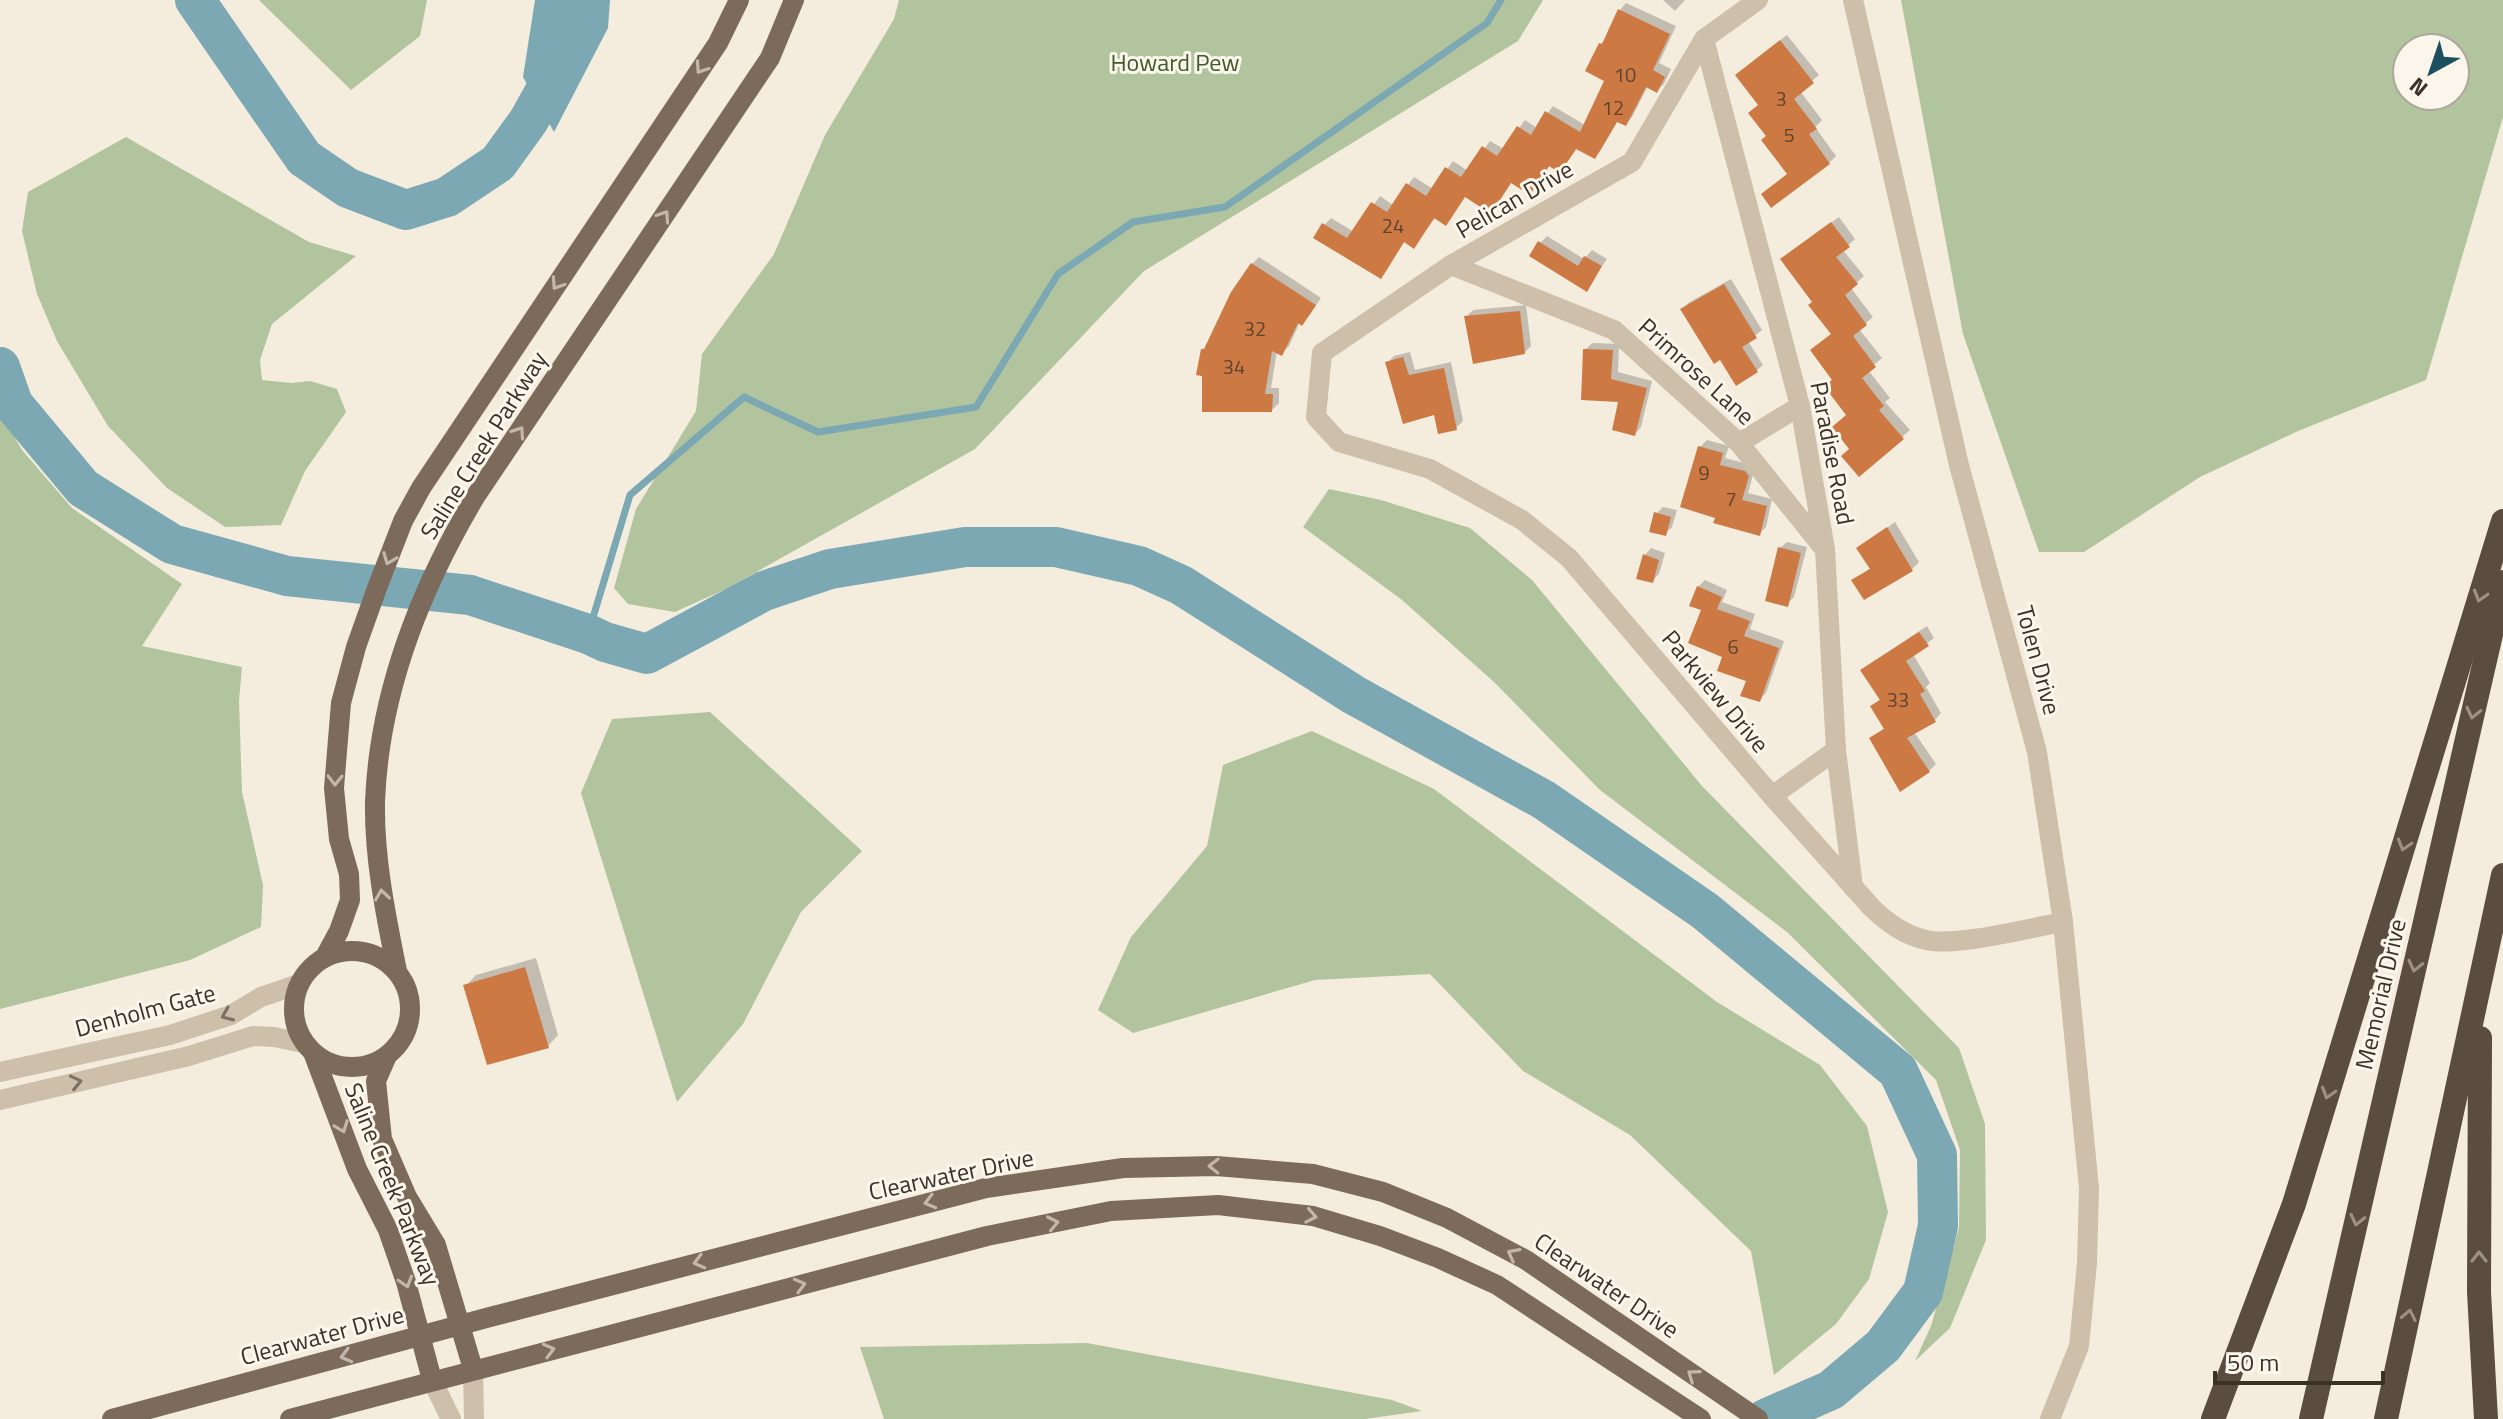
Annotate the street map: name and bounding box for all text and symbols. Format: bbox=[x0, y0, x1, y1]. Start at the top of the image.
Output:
north arrow bbox=[2391, 32, 2471, 112]
park label: Howard Pew bbox=[1110, 44, 1240, 80]
one-way arrow bbox=[696, 59, 711, 74]
house number: 10 bbox=[1614, 59, 1636, 90]
text: N bbox=[2401, 69, 2435, 105]
house number: 3 bbox=[1775, 83, 1787, 114]
house number: 12 bbox=[1602, 92, 1624, 123]
house number: 5 bbox=[1783, 119, 1795, 150]
street label: Pelican Drive bbox=[1449, 151, 1579, 247]
one-way arrow bbox=[654, 210, 669, 225]
house number: 24 bbox=[1382, 210, 1404, 241]
one-way arrow bbox=[552, 275, 567, 290]
street label: Primrose Lane bbox=[1631, 309, 1763, 433]
house number: 32 bbox=[1244, 313, 1266, 344]
street label: Saline Creek Parkway bbox=[411, 344, 556, 546]
house number: 34 bbox=[1223, 351, 1245, 382]
street label: Paradise Road bbox=[1802, 378, 1864, 528]
one-way arrow bbox=[509, 426, 524, 440]
house number: 9 bbox=[1698, 457, 1710, 488]
house number: 7 bbox=[1725, 483, 1737, 514]
one-way arrow bbox=[382, 551, 398, 565]
one-way arrow bbox=[2473, 589, 2489, 602]
street label: Tolen Drive bbox=[2007, 602, 2071, 718]
street label: Parkview Drive bbox=[1654, 622, 1778, 760]
house number: 6 bbox=[1727, 631, 1739, 662]
house number: 33 bbox=[1887, 684, 1909, 715]
one-way arrow bbox=[2465, 706, 2482, 719]
one-way arrow bbox=[326, 774, 343, 787]
one-way arrow bbox=[2397, 837, 2413, 851]
one-way arrow bbox=[374, 888, 391, 901]
street label: Memorial Drive bbox=[2345, 915, 2415, 1073]
one-way arrow bbox=[2407, 959, 2424, 973]
street label: Denholm Gate bbox=[71, 974, 219, 1046]
one-way arrow bbox=[221, 1005, 236, 1021]
one-way arrow bbox=[69, 1074, 82, 1091]
street label: Saline Creek Parkway bbox=[336, 1077, 450, 1291]
one-way arrow bbox=[2321, 1086, 2337, 1100]
one-way arrow bbox=[332, 1120, 349, 1134]
street label: Clearwater Drive bbox=[865, 1139, 1037, 1209]
one-way arrow bbox=[1207, 1158, 1220, 1175]
one-way arrow bbox=[923, 1193, 937, 1210]
one-way arrow bbox=[1304, 1207, 1317, 1224]
one-way arrow bbox=[2349, 1212, 2366, 1226]
one-way arrow bbox=[1046, 1215, 1059, 1232]
street label: Clearwater Drive bbox=[1527, 1223, 1687, 1347]
one-way arrow bbox=[1507, 1248, 1522, 1263]
one-way arrow bbox=[2470, 1250, 2488, 1263]
one-way arrow bbox=[692, 1253, 706, 1270]
one-way arrow bbox=[397, 1275, 413, 1289]
one-way arrow bbox=[793, 1277, 807, 1294]
street label: Clearwater Drive bbox=[236, 1296, 408, 1374]
one-way arrow bbox=[2400, 1309, 2417, 1323]
scale bar bbox=[2215, 1335, 2383, 1385]
one-way arrow bbox=[541, 1342, 555, 1359]
text: 50 m bbox=[2227, 1344, 2279, 1380]
one-way arrow bbox=[339, 1346, 353, 1363]
one-way arrow bbox=[1688, 1370, 1702, 1385]

